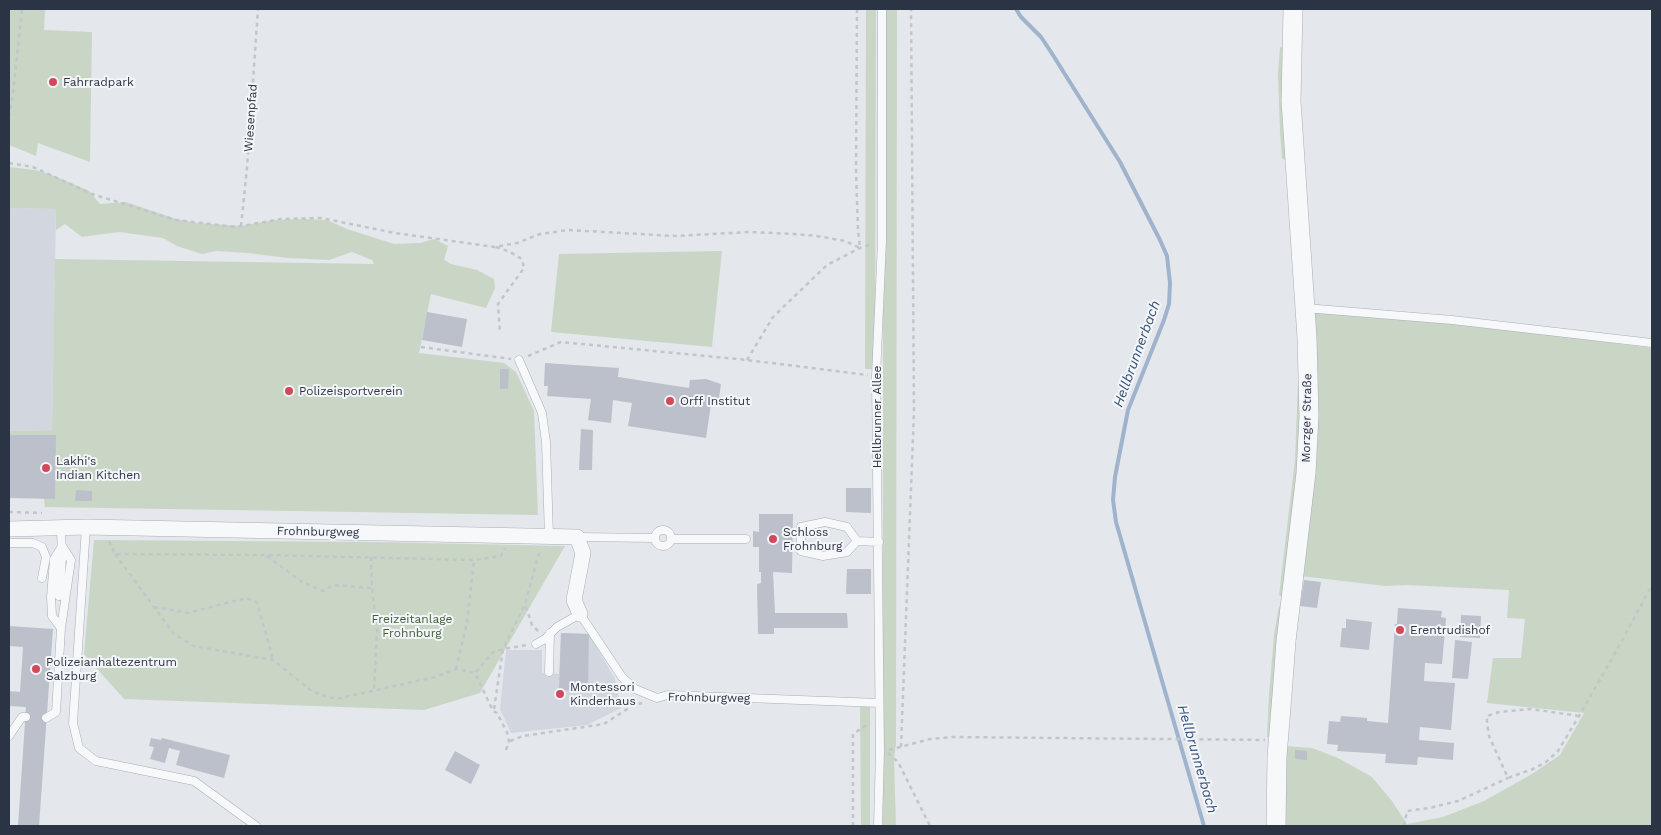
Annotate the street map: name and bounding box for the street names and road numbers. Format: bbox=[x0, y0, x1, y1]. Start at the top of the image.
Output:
street label: Wiesenpfad bbox=[241, 83, 261, 153]
street label: Hellbrunner Allee bbox=[870, 366, 884, 468]
street label: Morzger Straße bbox=[1299, 373, 1315, 463]
street label: Frohnburgweg bbox=[277, 524, 359, 540]
street label: Frohnburgweg bbox=[668, 690, 750, 706]

